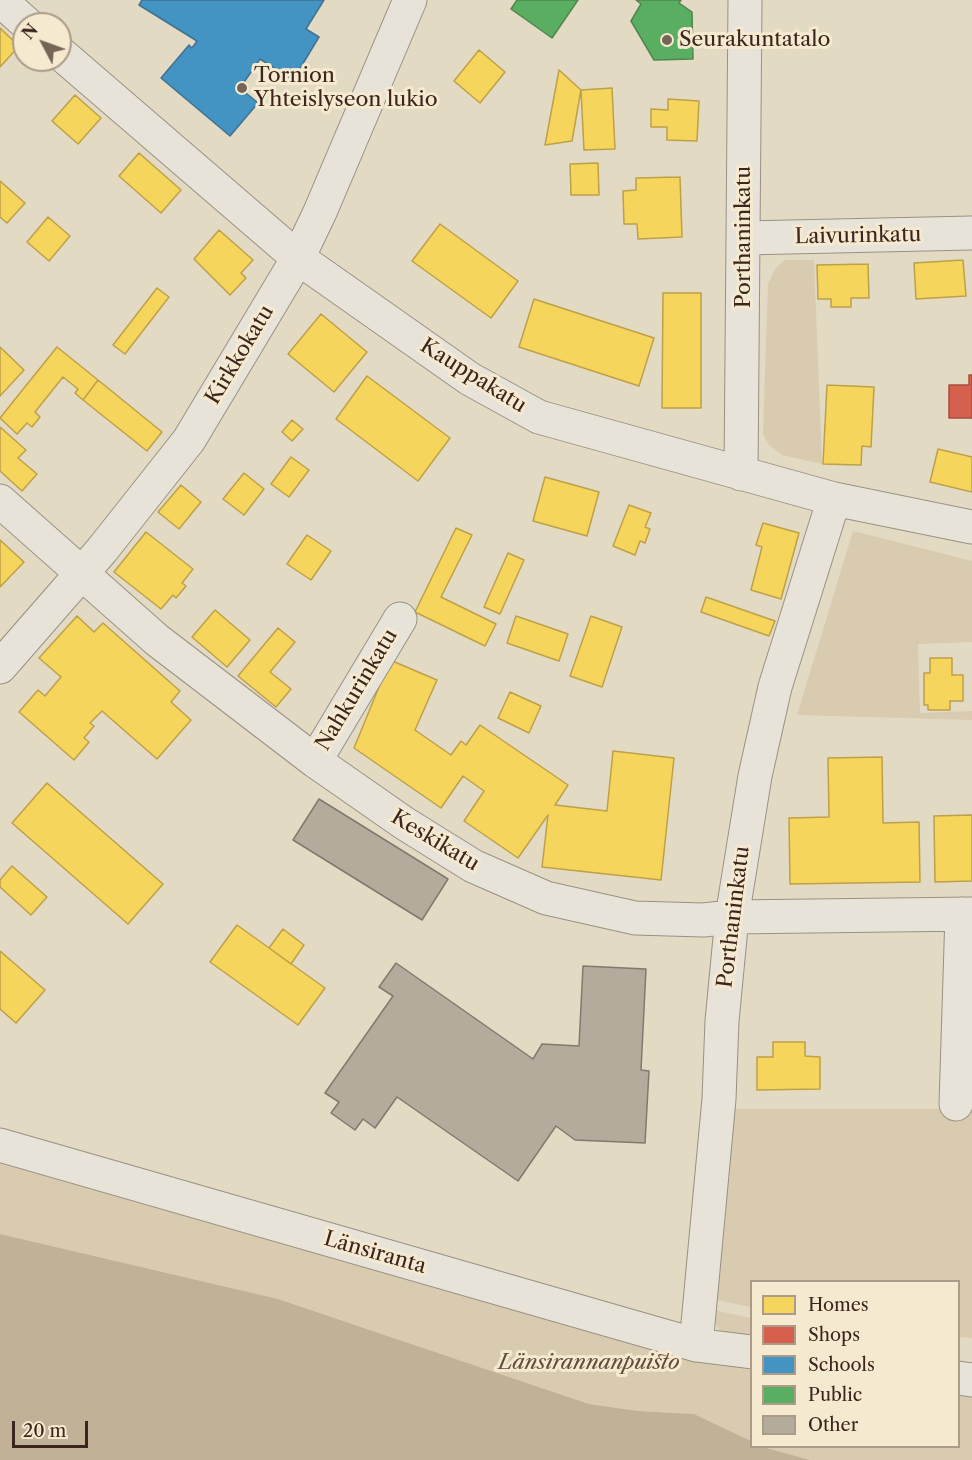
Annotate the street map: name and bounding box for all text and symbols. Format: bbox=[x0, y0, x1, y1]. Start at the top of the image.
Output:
north arrow bbox=[12, 12, 72, 72]
text: N bbox=[18, 20, 42, 43]
place label: Seurakuntatalo bbox=[679, 27, 830, 53]
marker: Seurakuntatalo bbox=[660, 33, 674, 47]
place label: Tornion Yhteislyseon lukio bbox=[254, 63, 438, 113]
marker: Tornion Yhteislyseon lukio bbox=[235, 81, 249, 95]
street label: Porthaninkatu bbox=[731, 166, 757, 308]
street label: Laivurinkatu bbox=[794, 222, 922, 250]
street label: Kirkkokatu bbox=[201, 301, 279, 409]
street label: Kauppakatu bbox=[415, 333, 531, 419]
street label: Nahkurinkatu bbox=[311, 625, 403, 755]
street label: Keskikatu bbox=[386, 805, 484, 877]
street label: Porthaninkatu bbox=[713, 845, 755, 989]
street label: Länsiranta bbox=[321, 1226, 429, 1280]
legend bbox=[750, 1280, 960, 1448]
text: Homes bbox=[808, 1294, 869, 1316]
text: Shops bbox=[808, 1324, 860, 1346]
park label: Länsirannanpuisto bbox=[498, 1350, 680, 1376]
text: Schools bbox=[808, 1354, 875, 1376]
text: Public bbox=[808, 1384, 862, 1406]
scale bar bbox=[15, 1409, 92, 1447]
text: Other bbox=[808, 1414, 858, 1436]
text: 20 m bbox=[23, 1420, 66, 1442]

